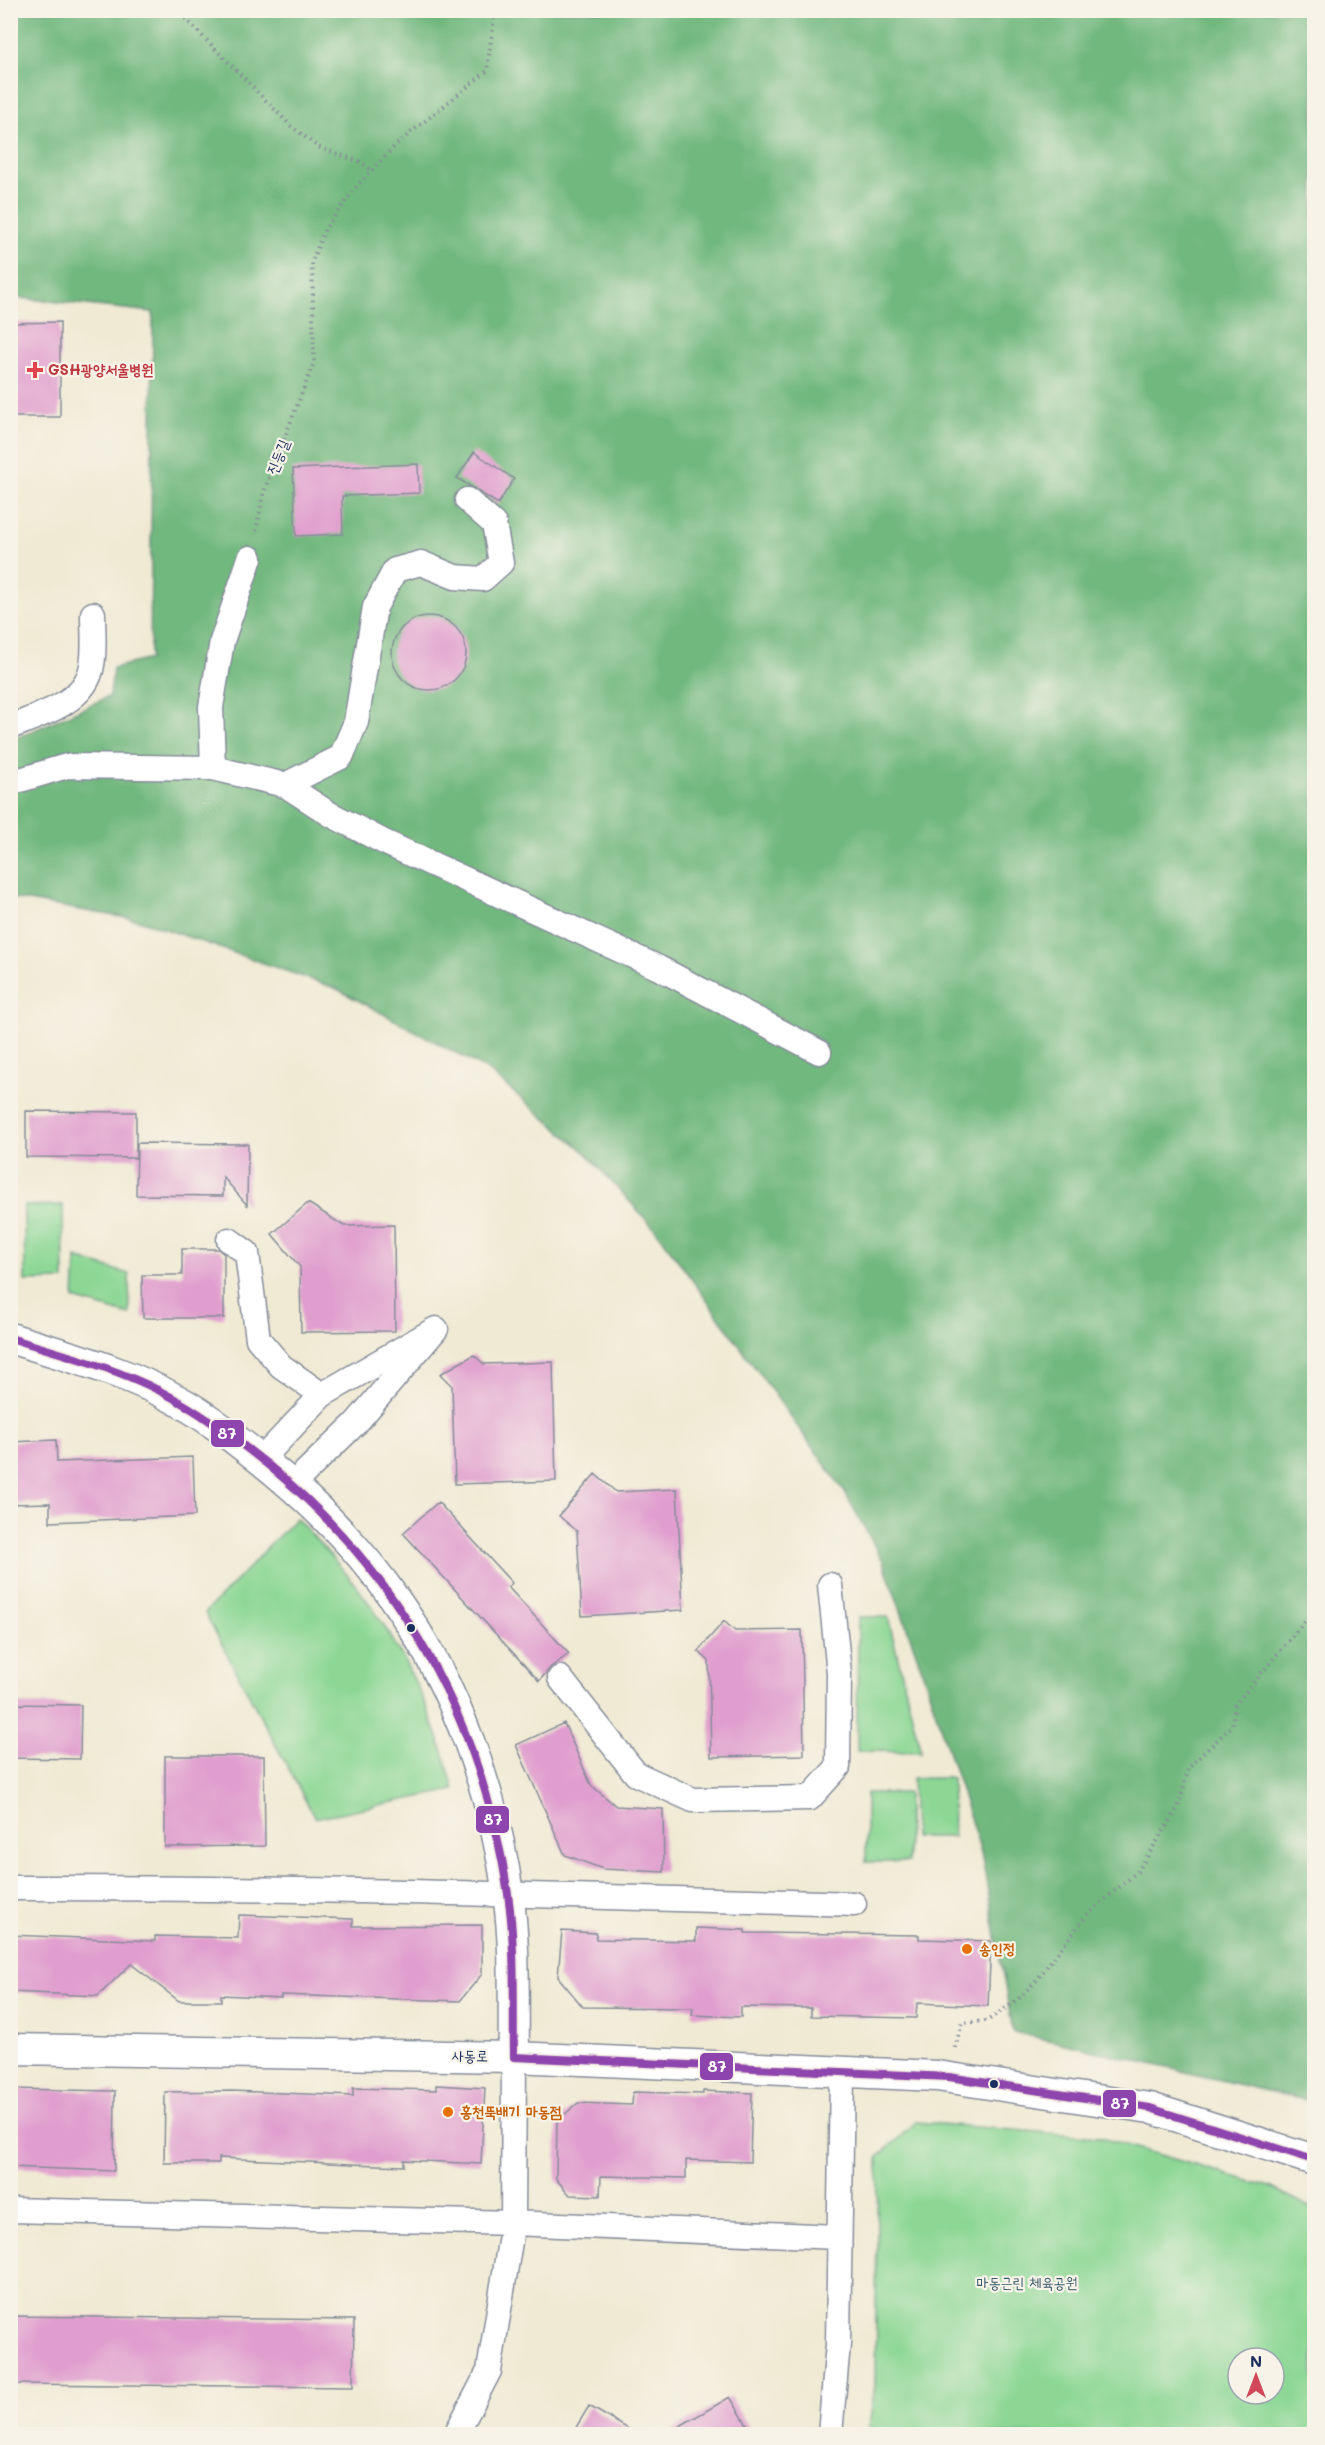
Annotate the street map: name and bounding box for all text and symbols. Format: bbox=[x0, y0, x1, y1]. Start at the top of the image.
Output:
place label: GSH광양서울병원 bbox=[48, 359, 153, 379]
marker: GSH광양서울병원 bbox=[26, 361, 44, 379]
street label: 진등길 bbox=[261, 436, 293, 477]
line badge: 87 bbox=[210, 1419, 245, 1448]
text: 87 bbox=[218, 1422, 236, 1443]
unlabelled marker bbox=[405, 1622, 417, 1634]
line badge: 87 bbox=[475, 1805, 510, 1834]
text: 87 bbox=[484, 1808, 502, 1829]
place label: 송인정 bbox=[979, 1938, 1015, 1958]
marker: 송인정 bbox=[960, 1942, 974, 1956]
street label: 사동로 bbox=[452, 2045, 488, 2065]
line badge: 87 bbox=[699, 2052, 734, 2081]
text: 87 bbox=[708, 2055, 726, 2076]
unlabelled marker bbox=[988, 2078, 1000, 2090]
line badge: 87 bbox=[1102, 2089, 1137, 2118]
text: 87 bbox=[1111, 2092, 1129, 2113]
place label: 홍천뚝배기 마동점 bbox=[460, 2101, 562, 2121]
marker: 홍천뚝배기 마동점 bbox=[441, 2105, 455, 2119]
park label: 마동근린 체육공원 bbox=[976, 2272, 1078, 2292]
north arrow bbox=[1226, 2346, 1286, 2406]
text: N bbox=[1250, 2350, 1262, 2371]

